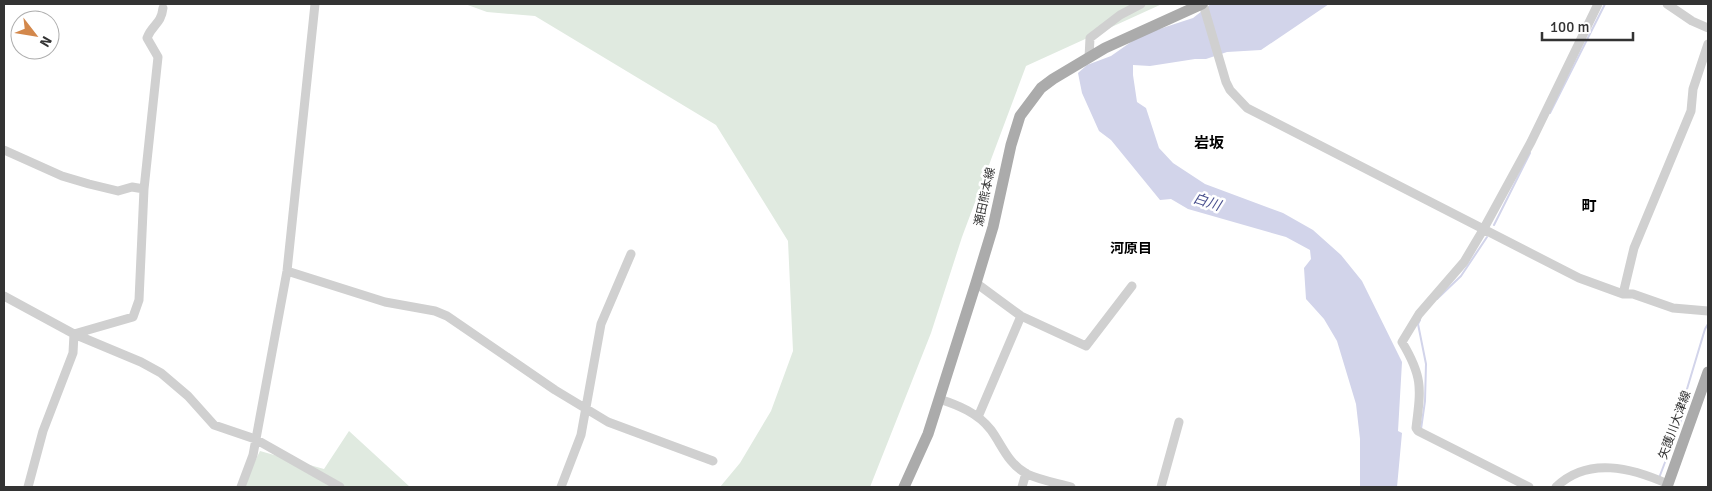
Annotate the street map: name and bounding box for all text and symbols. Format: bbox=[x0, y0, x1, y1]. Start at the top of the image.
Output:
north arrow bbox=[10, 10, 60, 60]
scale bar bbox=[1542, 10, 1633, 42]
text: 100 m bbox=[1550, 18, 1590, 36]
text: N bbox=[36, 33, 56, 50]
district label: 岩坂 bbox=[1194, 134, 1224, 152]
street label: 瀬田熊本線 bbox=[971, 166, 999, 228]
water label: 白川 bbox=[1191, 190, 1225, 215]
district label: 町 bbox=[1581, 197, 1597, 215]
district label: 河原目 bbox=[1110, 240, 1152, 257]
street label: 矢護川大津線 bbox=[1656, 389, 1694, 461]

